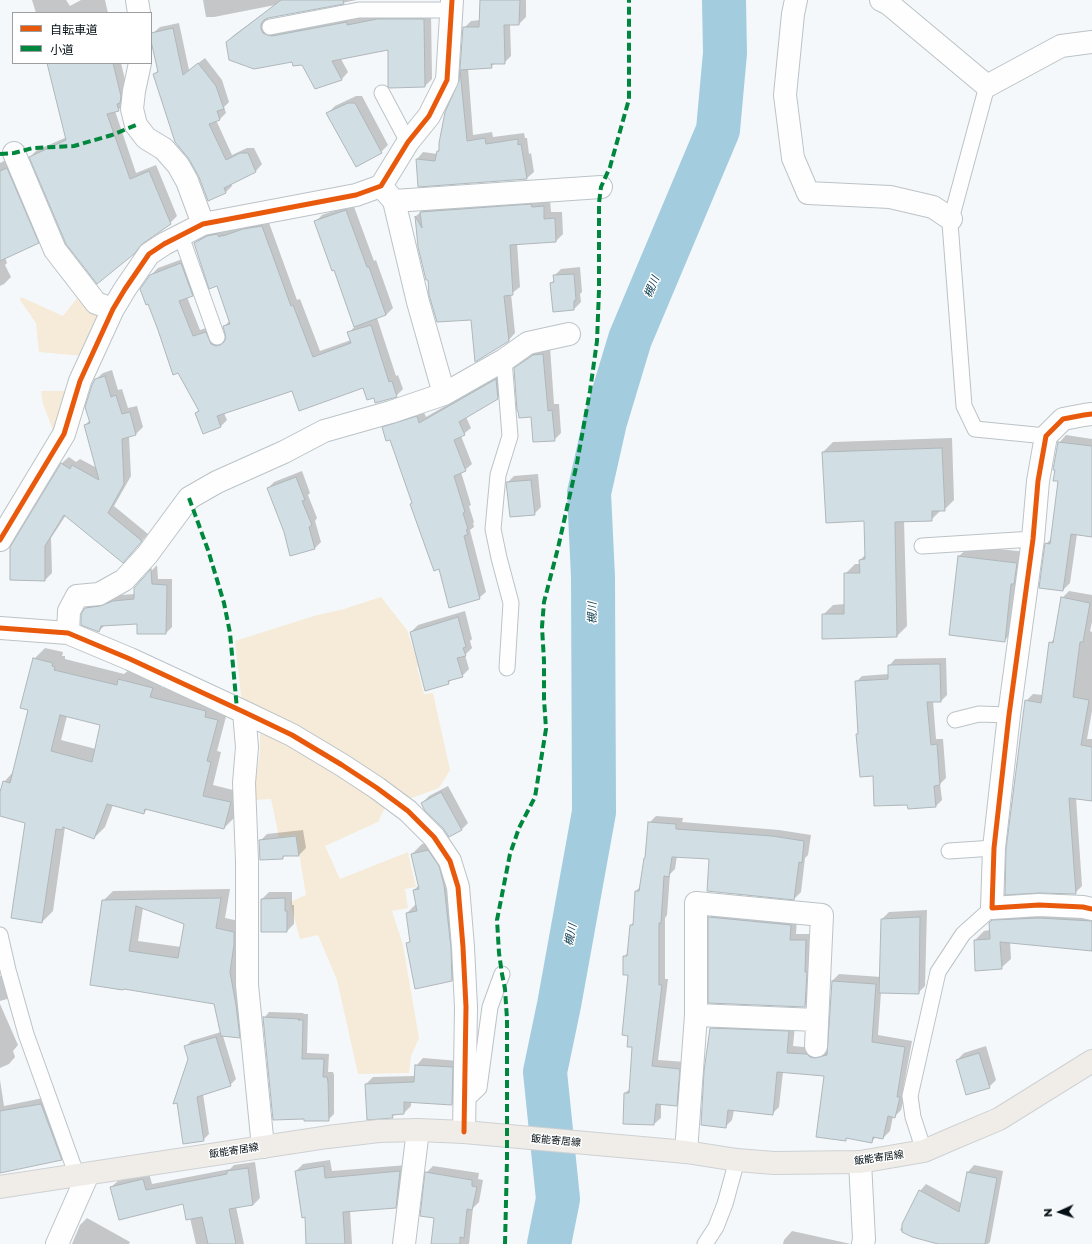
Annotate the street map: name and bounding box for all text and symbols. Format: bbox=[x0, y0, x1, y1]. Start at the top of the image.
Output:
legend bbox=[12, 12, 152, 64]
text: 自転車道 bbox=[50, 22, 98, 37]
text: 小道 bbox=[50, 42, 74, 57]
water label: 槻川 bbox=[642, 274, 662, 300]
water label: 槻川 bbox=[586, 602, 600, 624]
water label: 槻川 bbox=[562, 923, 580, 947]
street label: 飯能寄居線 bbox=[531, 1133, 581, 1149]
street label: 飯能寄居線 bbox=[208, 1141, 260, 1161]
street label: 飯能寄居線 bbox=[853, 1149, 905, 1167]
north arrow bbox=[1040, 1192, 1080, 1232]
text: N bbox=[1041, 1208, 1055, 1217]

